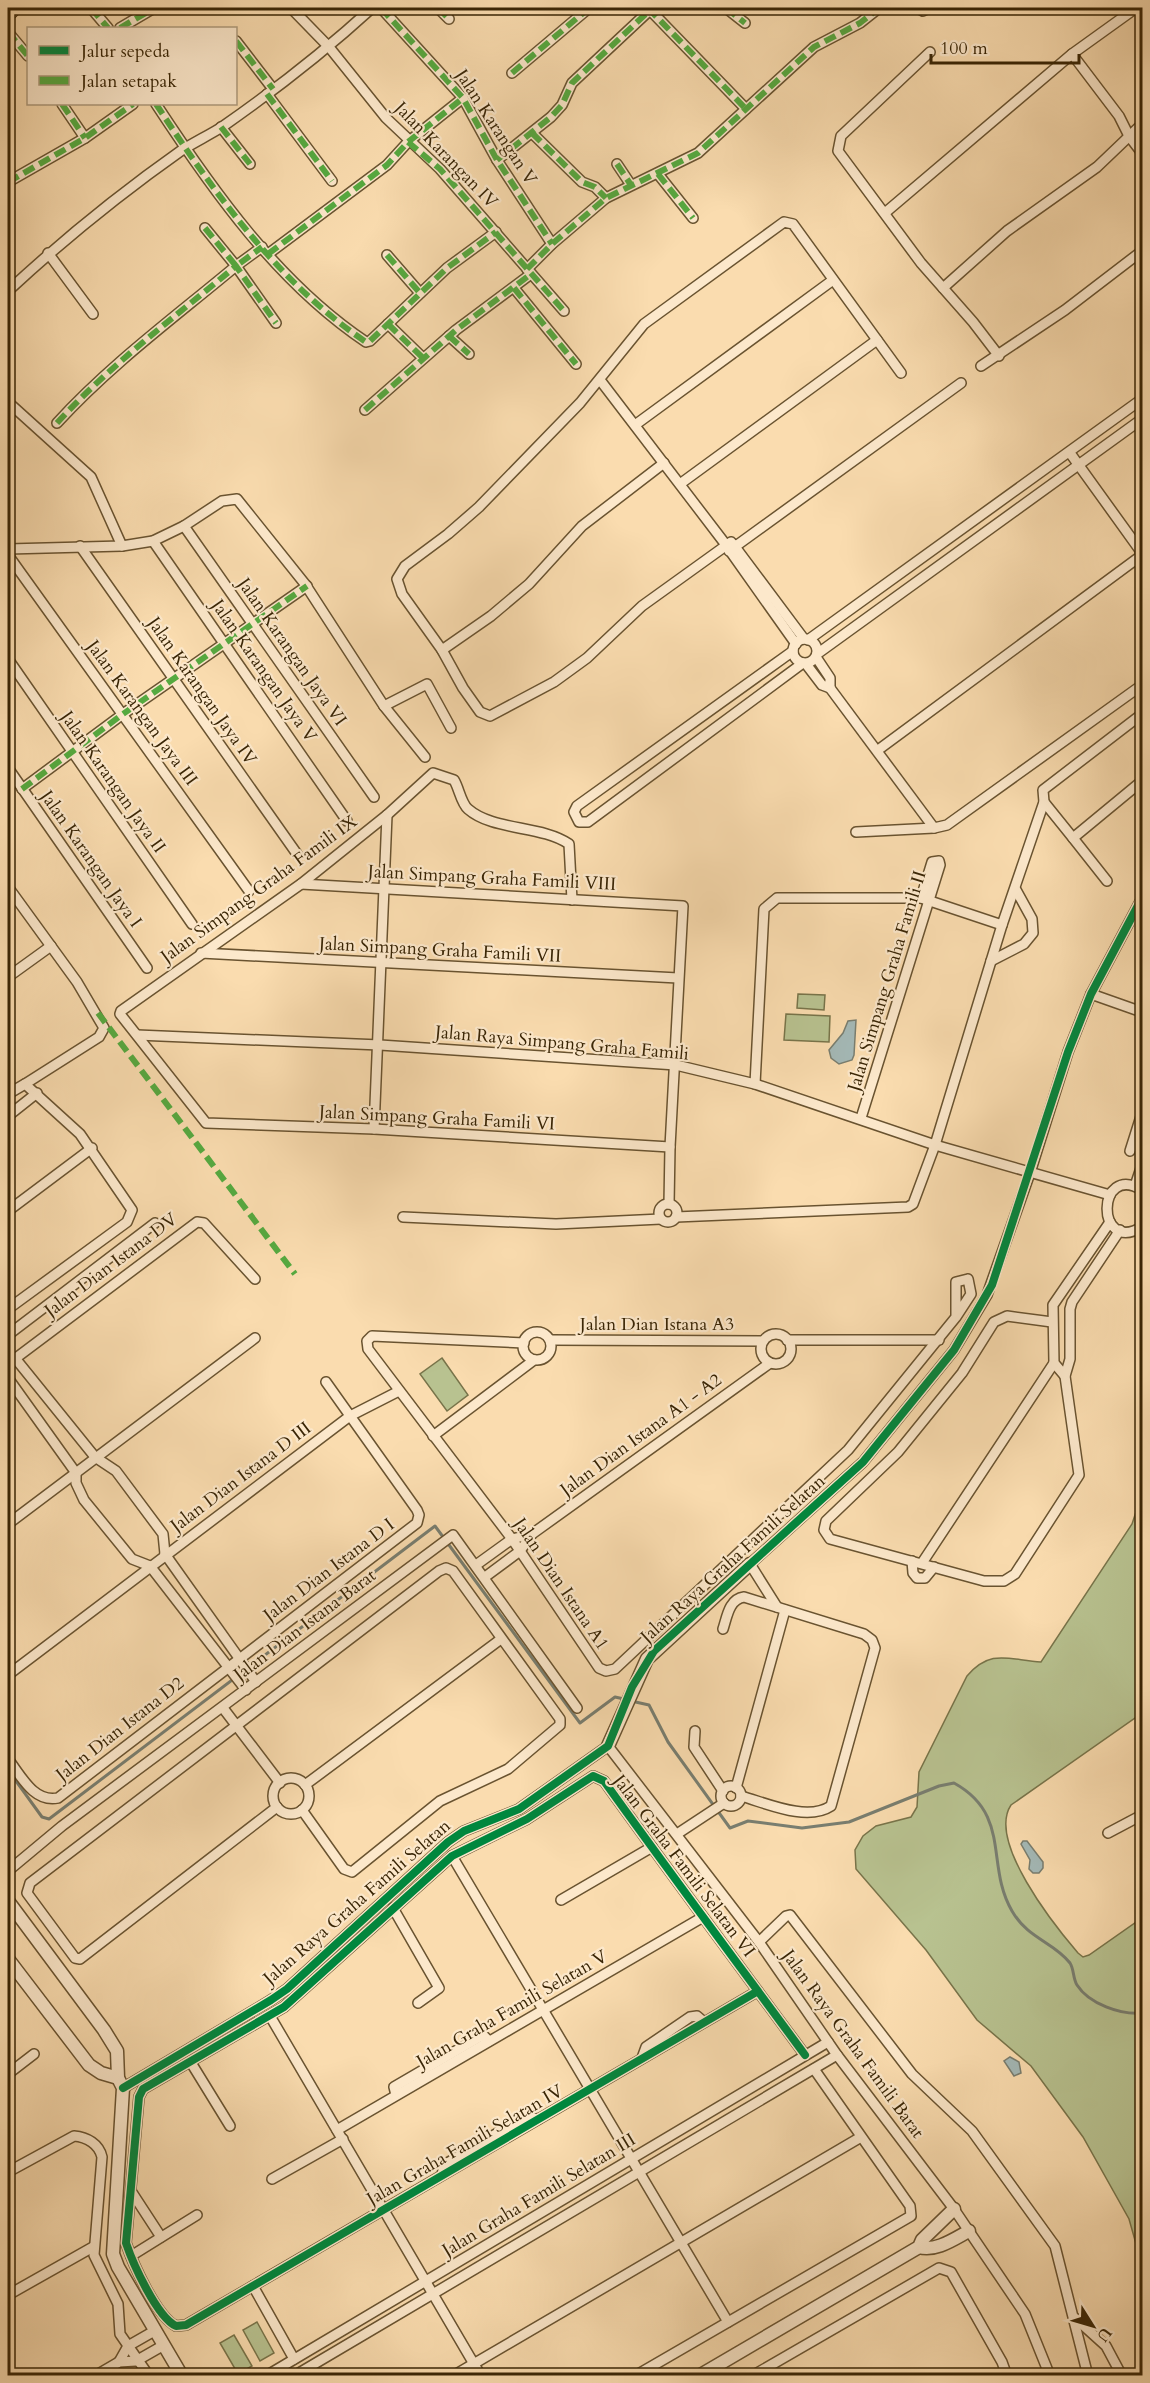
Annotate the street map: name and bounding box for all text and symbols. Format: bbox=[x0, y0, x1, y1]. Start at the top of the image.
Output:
legend bbox=[27, 27, 237, 105]
scale bar bbox=[931, 27, 1080, 65]
text: 100 m bbox=[940, 36, 988, 61]
text: Jalur sepeda bbox=[78, 39, 170, 64]
street label: Jalan Karangan V bbox=[448, 62, 543, 190]
text: Jalan setapak bbox=[78, 69, 177, 94]
street label: Jalan Karangan IV bbox=[387, 94, 504, 214]
street label: Jalan Karangan Jaya VI bbox=[233, 574, 351, 730]
street label: Jalan Karangan Jaya V bbox=[207, 596, 321, 746]
street label: Jalan Karangan Jaya IV bbox=[140, 610, 263, 771]
street label: Jalan Karangan Jaya III bbox=[82, 636, 202, 790]
street label: Jalan Karangan Jaya II bbox=[33, 783, 148, 933]
street label: Jalan Karangan Jaya I bbox=[36, 786, 146, 932]
street label: Jalan Simpang Graha Famili IX bbox=[153, 809, 363, 971]
street label: Jalan Simpang Graha Famili VIII bbox=[364, 859, 617, 897]
street label: Jalan Simpang Graha Famili II bbox=[841, 868, 932, 1097]
street label: Jalan Simpang Graha Famili VII bbox=[315, 931, 562, 969]
street label: Jalan Raya Simpang Graha Famili bbox=[431, 1019, 690, 1067]
street label: Jalan Simpang Graha Famili VI bbox=[315, 1099, 556, 1137]
street label: Jalan Dian Istana DV bbox=[37, 1206, 183, 1325]
street label: Jalan Dian Istana A3 bbox=[577, 1312, 734, 1337]
street label: Jalan Dian Istana A1 - A2 bbox=[553, 1368, 727, 1504]
street label: Jalan Dian Istana D III bbox=[163, 1416, 316, 1540]
street label: Jalan Raya Graha Famili Selatan bbox=[633, 1469, 831, 1651]
street label: Jalan Dian Istana A1 bbox=[506, 1511, 615, 1655]
street label: Jalan Dian Istana D I bbox=[256, 1513, 400, 1629]
street label: Jalan Dian Istana Barat bbox=[226, 1563, 382, 1689]
street label: Jalan Dian Istana D2 bbox=[48, 1671, 189, 1789]
street label: Jalan Graha Famili Selatan VI bbox=[605, 1767, 761, 1962]
street label: Jalan Raya Graha Famili Selatan bbox=[256, 1813, 457, 1992]
street label: Jalan Raya Graha Famili Barat bbox=[774, 1942, 930, 2144]
street label: Jalan Graha Famili Selatan V bbox=[409, 1944, 613, 2075]
street label: Jalan Graha Famili Selatan IV bbox=[360, 2078, 568, 2213]
street label: Jalan Graha Famili Selatan III bbox=[435, 2127, 640, 2264]
north arrow bbox=[1063, 2296, 1123, 2356]
text: U bbox=[1091, 2323, 1117, 2346]

